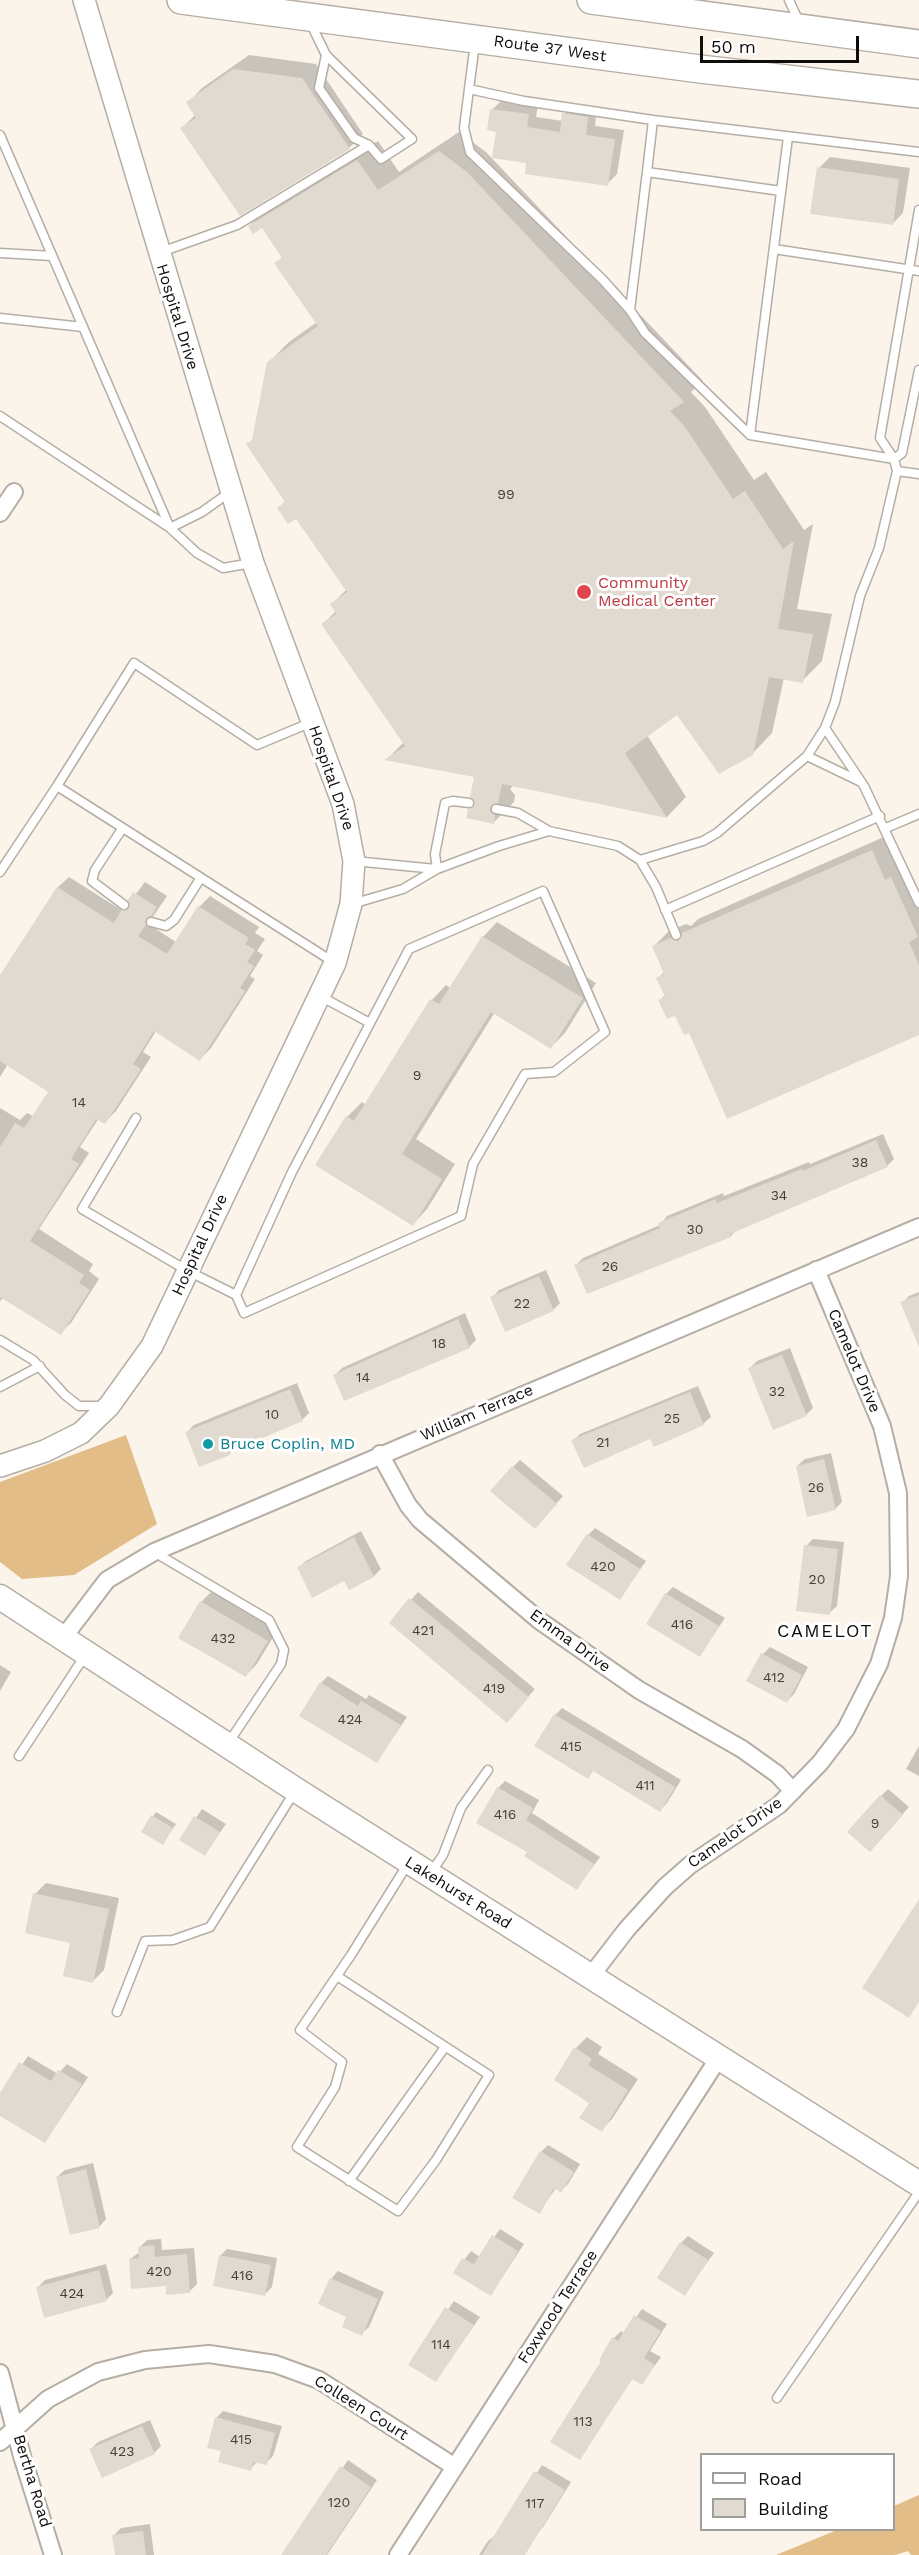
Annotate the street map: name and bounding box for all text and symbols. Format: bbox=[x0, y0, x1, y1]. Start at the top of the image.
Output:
scale bar bbox=[703, 24, 862, 62]
street label: Route 37 West bbox=[492, 32, 608, 66]
text: 50 m bbox=[711, 36, 756, 57]
street label: Hospital Drive bbox=[152, 262, 202, 372]
house number: 99 bbox=[497, 487, 515, 503]
place label: Community Medical Center bbox=[598, 573, 716, 611]
marker: Community Medical Center bbox=[575, 583, 593, 601]
street label: Hospital Drive bbox=[304, 723, 358, 833]
house number: 9 bbox=[413, 1068, 421, 1084]
house number: 14 bbox=[72, 1095, 86, 1111]
house number: 38 bbox=[852, 1155, 868, 1171]
house number: 34 bbox=[771, 1188, 787, 1204]
street label: Hospital Drive bbox=[168, 1191, 232, 1299]
house number: 30 bbox=[687, 1222, 703, 1238]
house number: 26 bbox=[602, 1259, 618, 1275]
house number: 22 bbox=[514, 1296, 530, 1312]
street label: Camelot Drive bbox=[824, 1306, 884, 1416]
house number: 18 bbox=[432, 1336, 446, 1352]
house number: 14 bbox=[356, 1370, 370, 1386]
street label: William Terrace bbox=[418, 1381, 536, 1445]
house number: 32 bbox=[769, 1384, 785, 1400]
house number: 10 bbox=[265, 1407, 279, 1423]
house number: 25 bbox=[664, 1411, 680, 1427]
place label: Bruce Coplin, MD bbox=[220, 1434, 355, 1454]
house number: 21 bbox=[596, 1435, 610, 1451]
marker: Bruce Coplin, MD bbox=[201, 1437, 215, 1451]
house number: 26 bbox=[808, 1480, 824, 1496]
house number: 420 bbox=[590, 1559, 616, 1575]
house number: 20 bbox=[809, 1572, 825, 1588]
street label: Emma Drive bbox=[526, 1605, 614, 1677]
house number: 416 bbox=[671, 1617, 693, 1633]
district label: CAMELOT bbox=[777, 1621, 873, 1643]
house number: 421 bbox=[412, 1623, 434, 1639]
house number: 432 bbox=[211, 1631, 235, 1647]
house number: 412 bbox=[763, 1670, 785, 1686]
house number: 419 bbox=[483, 1681, 505, 1697]
house number: 424 bbox=[338, 1712, 362, 1728]
house number: 415 bbox=[560, 1739, 582, 1755]
house number: 411 bbox=[635, 1778, 655, 1794]
street label: Camelot Drive bbox=[684, 1793, 786, 1873]
house number: 416 bbox=[494, 1807, 516, 1823]
house number: 9 bbox=[871, 1816, 879, 1832]
street label: Lakehurst Road bbox=[401, 1852, 515, 1934]
street label: Foxwood Terrace bbox=[514, 2247, 602, 2367]
house number: 420 bbox=[146, 2264, 172, 2280]
house number: 416 bbox=[231, 2268, 253, 2284]
house number: 424 bbox=[60, 2286, 84, 2302]
house number: 114 bbox=[431, 2337, 451, 2353]
street label: Colleen Court bbox=[310, 2371, 412, 2445]
house number: 113 bbox=[573, 2414, 593, 2430]
street label: Bertha Road bbox=[9, 2432, 55, 2530]
house number: 415 bbox=[230, 2432, 252, 2448]
house number: 423 bbox=[110, 2444, 134, 2460]
legend bbox=[700, 2453, 895, 2531]
text: Road bbox=[758, 2468, 802, 2489]
house number: 120 bbox=[328, 2495, 350, 2511]
house number: 117 bbox=[526, 2496, 544, 2512]
text: Building bbox=[758, 2498, 828, 2519]

